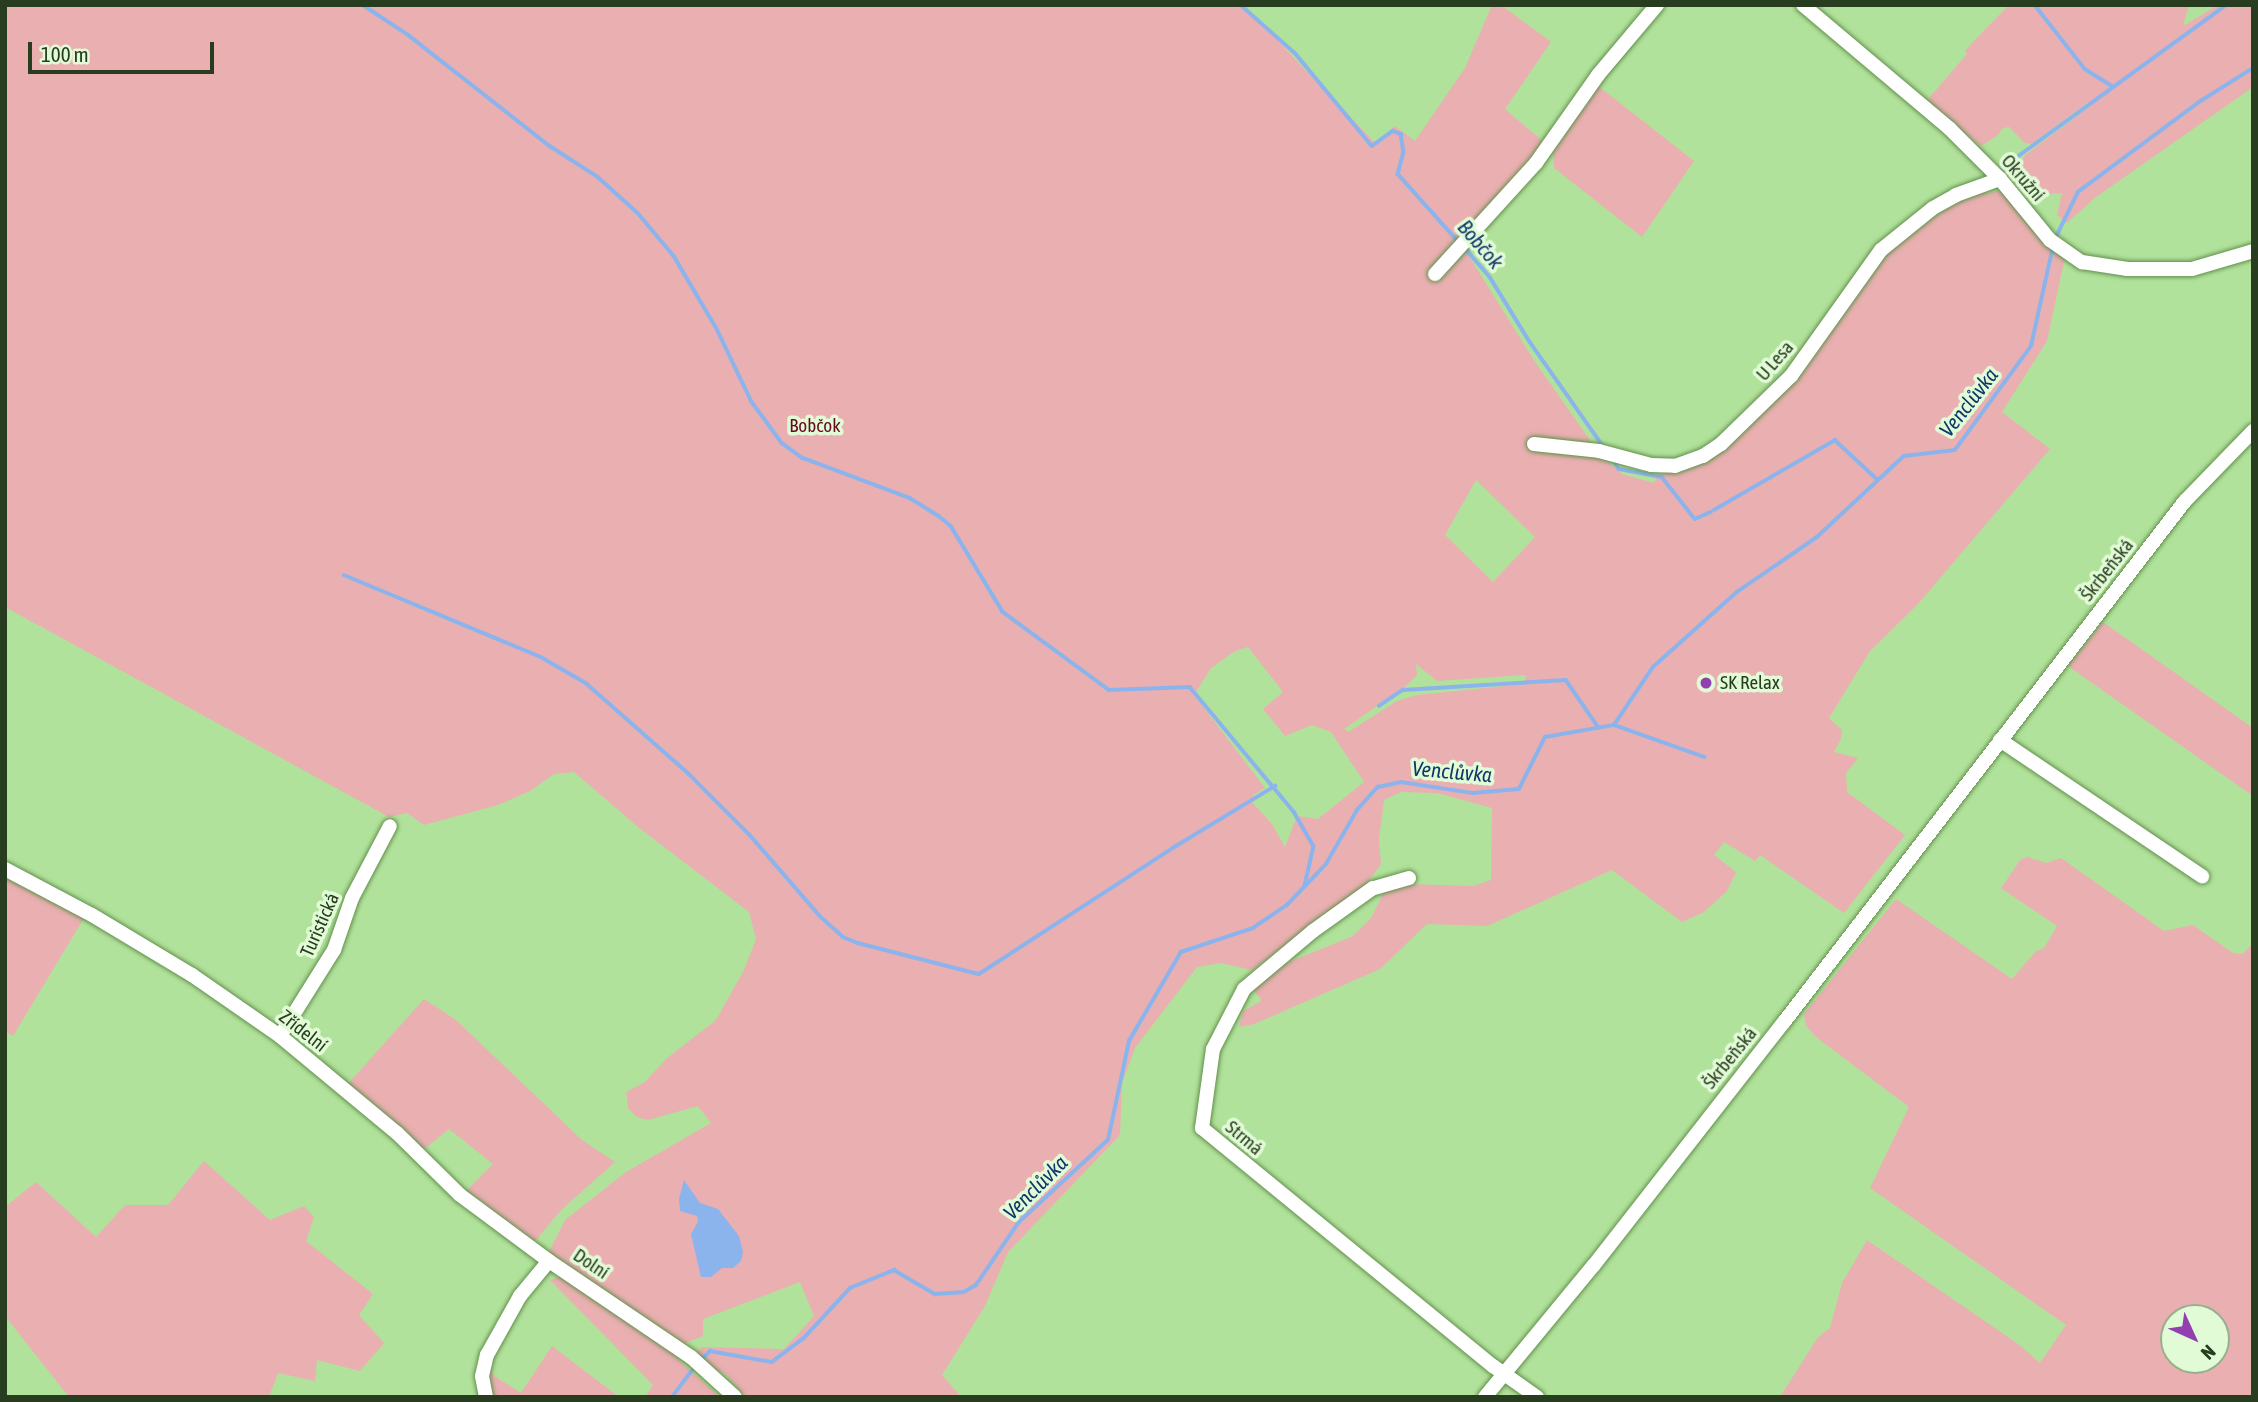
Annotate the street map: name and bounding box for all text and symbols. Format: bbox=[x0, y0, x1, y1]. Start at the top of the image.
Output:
scale bar bbox=[32, 28, 217, 72]
text: 100 m bbox=[41, 42, 89, 66]
street label: Okružní bbox=[1996, 150, 2050, 206]
water label: Bobčok bbox=[1453, 214, 1509, 274]
street label: U Lesa bbox=[1752, 336, 1798, 386]
water label: Venclůvka bbox=[1933, 363, 2003, 441]
park label: Bobčok bbox=[789, 415, 841, 437]
street label: Škrbeňská bbox=[2076, 534, 2138, 606]
place label: SK Relax bbox=[1720, 672, 1780, 694]
marker: SK Relax bbox=[1698, 675, 1714, 691]
water label: Venclůvka bbox=[1411, 755, 1493, 787]
street label: Turistická bbox=[296, 890, 344, 960]
street label: Zřídelní bbox=[274, 1005, 332, 1057]
street label: Škrbeňská bbox=[1698, 1023, 1762, 1093]
street label: Strmá bbox=[1221, 1116, 1267, 1160]
water label: Venclůvka bbox=[998, 1150, 1072, 1224]
street label: Dolní bbox=[569, 1244, 613, 1284]
north arrow bbox=[2160, 1304, 2230, 1374]
text: N bbox=[2197, 1341, 2220, 1364]

